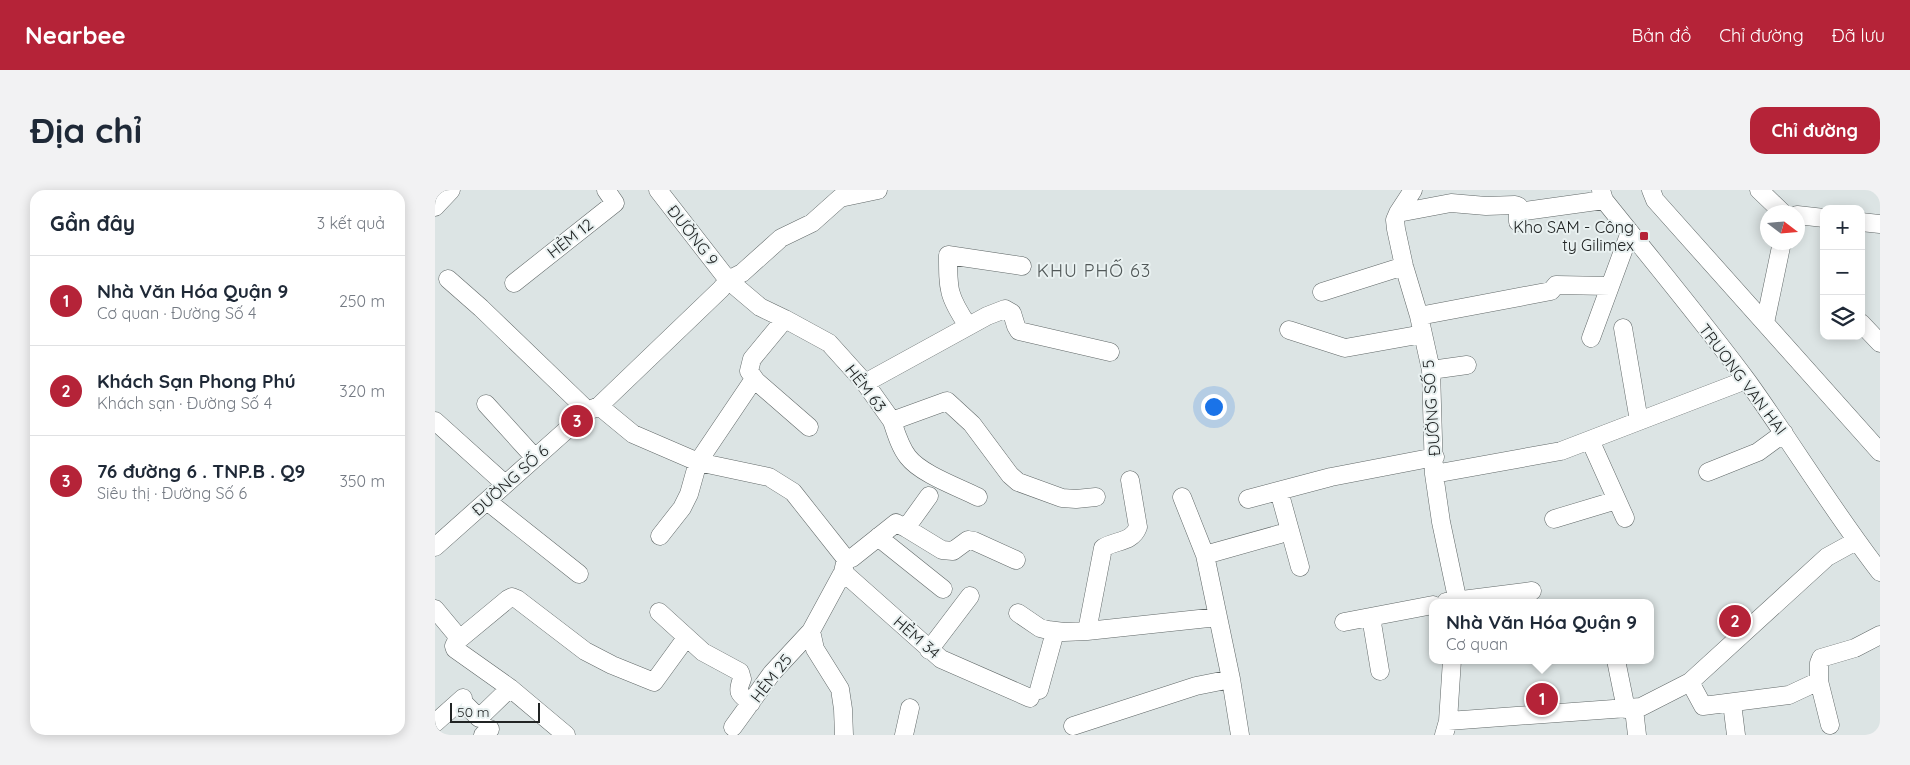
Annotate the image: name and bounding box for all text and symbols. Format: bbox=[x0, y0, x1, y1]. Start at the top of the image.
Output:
text: Nearbee bbox=[25, 20, 126, 50]
text: Bản đồ bbox=[1632, 24, 1691, 47]
text: Chỉ đường bbox=[1719, 24, 1804, 47]
text: Đã lưu bbox=[1832, 24, 1885, 47]
button: Chỉ đường bbox=[1750, 107, 1880, 154]
text: Địa chỉ bbox=[30, 108, 142, 152]
street label: ĐƯỜNG 9 bbox=[663, 201, 723, 269]
north arrow bbox=[1760, 205, 1805, 250]
map controls bbox=[1820, 205, 1865, 340]
button: + bbox=[1820, 205, 1865, 250]
text: Gần đây bbox=[50, 210, 135, 236]
text: 3 kết quả bbox=[317, 213, 385, 233]
street label: HẺM 12 bbox=[543, 214, 597, 262]
place label: Kho SAM - Công ty Gilimex bbox=[1513, 217, 1634, 255]
marker: Kho SAM - Công ty Gilimex bbox=[1638, 230, 1650, 242]
button: − bbox=[1820, 250, 1865, 295]
district label: KHU PHỐ 63 bbox=[1037, 259, 1151, 282]
text: Nhà Văn Hóa Quận 9 bbox=[97, 279, 288, 303]
text: 1 bbox=[63, 291, 69, 311]
text: 250 m bbox=[339, 291, 385, 311]
button: layers bbox=[1820, 295, 1865, 340]
text: Cơ quan · Đường Số 4 bbox=[97, 303, 256, 323]
street label: TRUONG VAN HAI bbox=[1695, 320, 1791, 438]
street label: ĐƯỜNG SỐ 5 bbox=[1417, 359, 1444, 457]
street label: HẺM 63 bbox=[841, 360, 891, 416]
text: Khách Sạn Phong Phú bbox=[97, 369, 296, 393]
text: 2 bbox=[61, 381, 71, 401]
text: 320 m bbox=[339, 381, 385, 401]
text: Khách sạn · Đường Số 4 bbox=[97, 393, 272, 413]
your location bbox=[1201, 394, 1227, 420]
pin: 3 bbox=[561, 402, 593, 440]
street label: ĐƯỜNG SỐ 6 bbox=[467, 439, 553, 520]
text: 76 đường 6 . TNP.B . Q9 bbox=[97, 459, 305, 483]
text: 3 bbox=[62, 471, 70, 491]
text: 350 m bbox=[339, 471, 385, 491]
text: Siêu thị · Đường Số 6 bbox=[97, 483, 247, 503]
popup bbox=[1429, 599, 1654, 664]
pin: 2 bbox=[1719, 602, 1751, 640]
text: Nhà Văn Hóa Quận 9 bbox=[1446, 610, 1637, 634]
street label: HẺM 34 bbox=[890, 611, 944, 663]
text: Cơ quan bbox=[1446, 634, 1508, 654]
street label: HẺM 25 bbox=[746, 650, 796, 706]
pin: 1 bbox=[1526, 680, 1558, 718]
scale bar bbox=[450, 700, 540, 723]
text: 50 m bbox=[457, 703, 490, 721]

